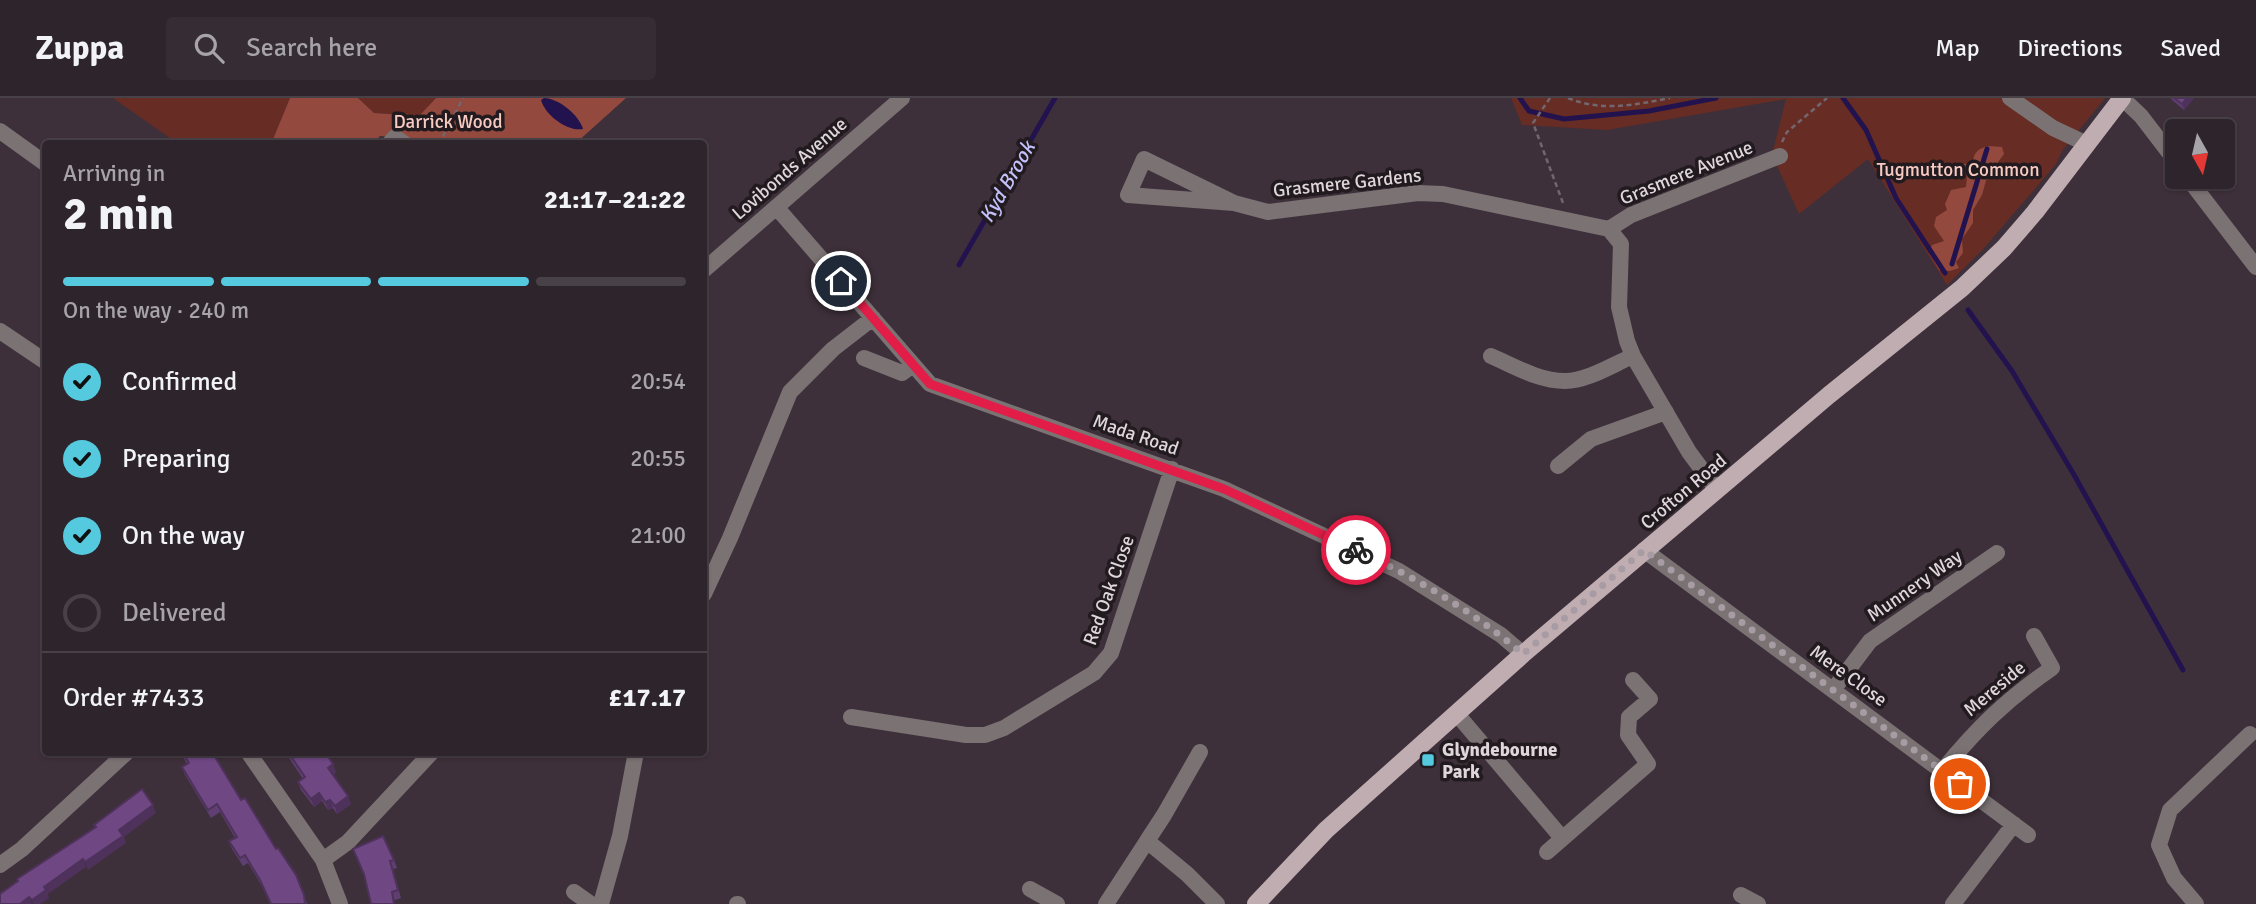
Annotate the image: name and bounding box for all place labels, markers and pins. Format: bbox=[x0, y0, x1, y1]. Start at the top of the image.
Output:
pin bbox=[811, 251, 871, 311]
place label: Glyndebourne Park bbox=[1442, 738, 1558, 784]
marker: Glyndebourne Park bbox=[1420, 752, 1436, 768]
pin bbox=[1930, 754, 1990, 814]

